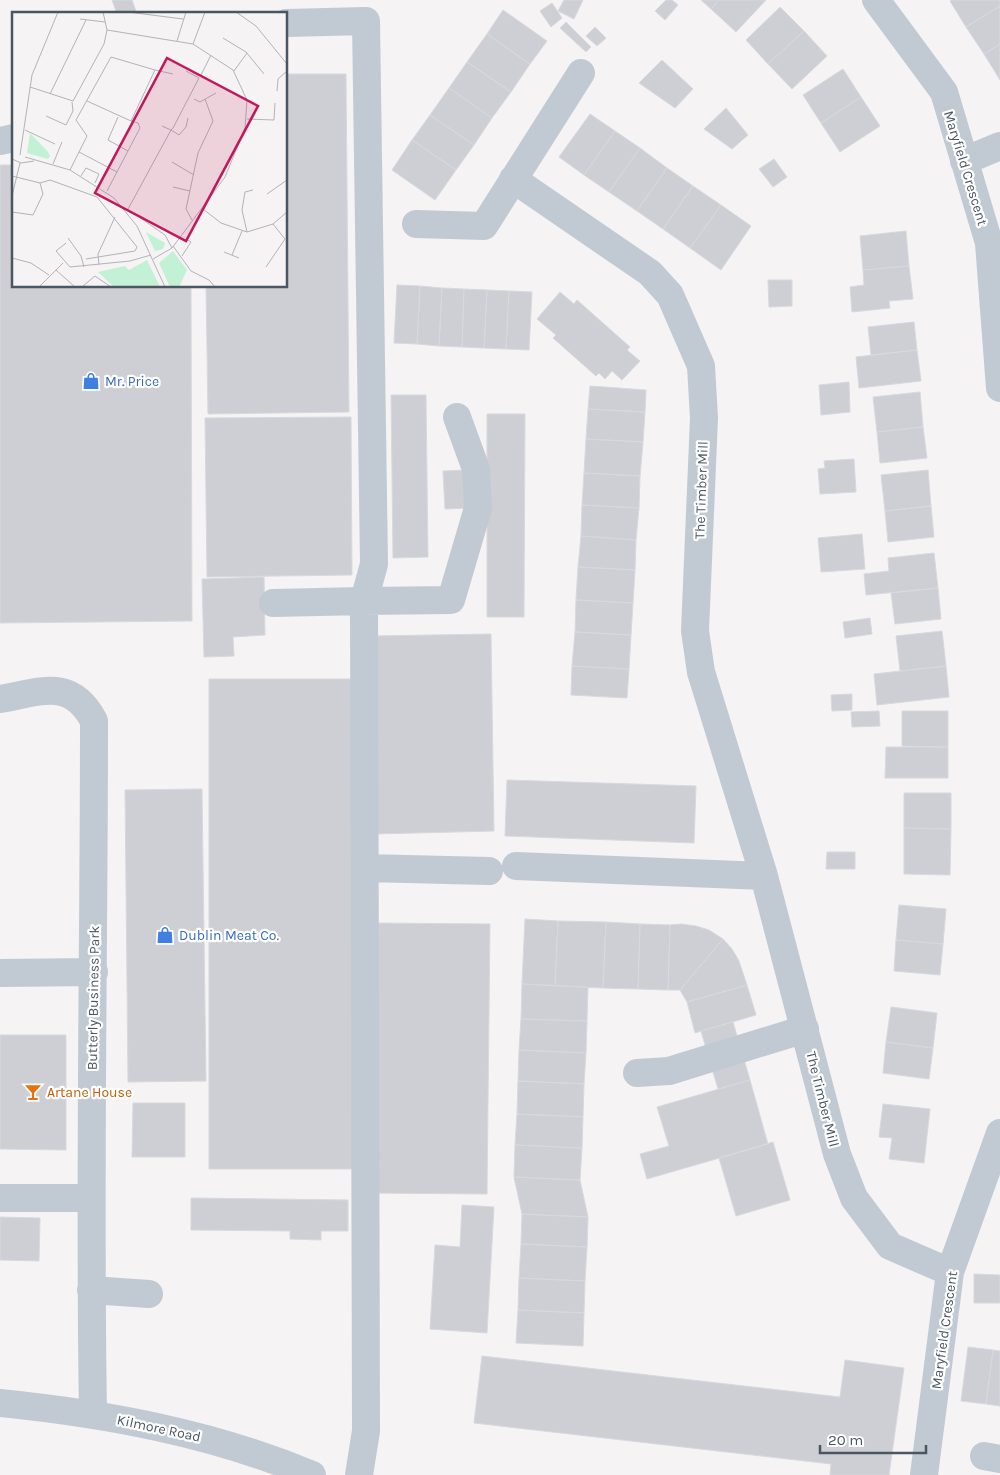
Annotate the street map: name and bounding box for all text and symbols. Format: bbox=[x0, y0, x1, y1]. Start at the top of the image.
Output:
inset map bbox=[12, 12, 288, 288]
street label: Maryfield Crescent bbox=[940, 109, 991, 228]
shop icon: Mr. Price bbox=[81, 371, 101, 391]
place label: Mr. Price bbox=[105, 373, 159, 390]
street label: The Timber Mill bbox=[691, 441, 712, 539]
shop icon: Dublin Meat Co. bbox=[155, 925, 175, 945]
street label: Butterly Business Park bbox=[84, 926, 103, 1070]
place label: Dublin Meat Co. bbox=[179, 927, 279, 944]
street label: The Timber Mill bbox=[802, 1050, 843, 1149]
bar icon: Artane House bbox=[23, 1082, 43, 1102]
place label: Artane House bbox=[47, 1084, 132, 1101]
street label: Maryfield Crescent bbox=[928, 1270, 961, 1390]
street label: Kilmore Road bbox=[115, 1411, 202, 1446]
scale bar bbox=[820, 1422, 926, 1454]
text: 20 m bbox=[828, 1431, 863, 1449]

